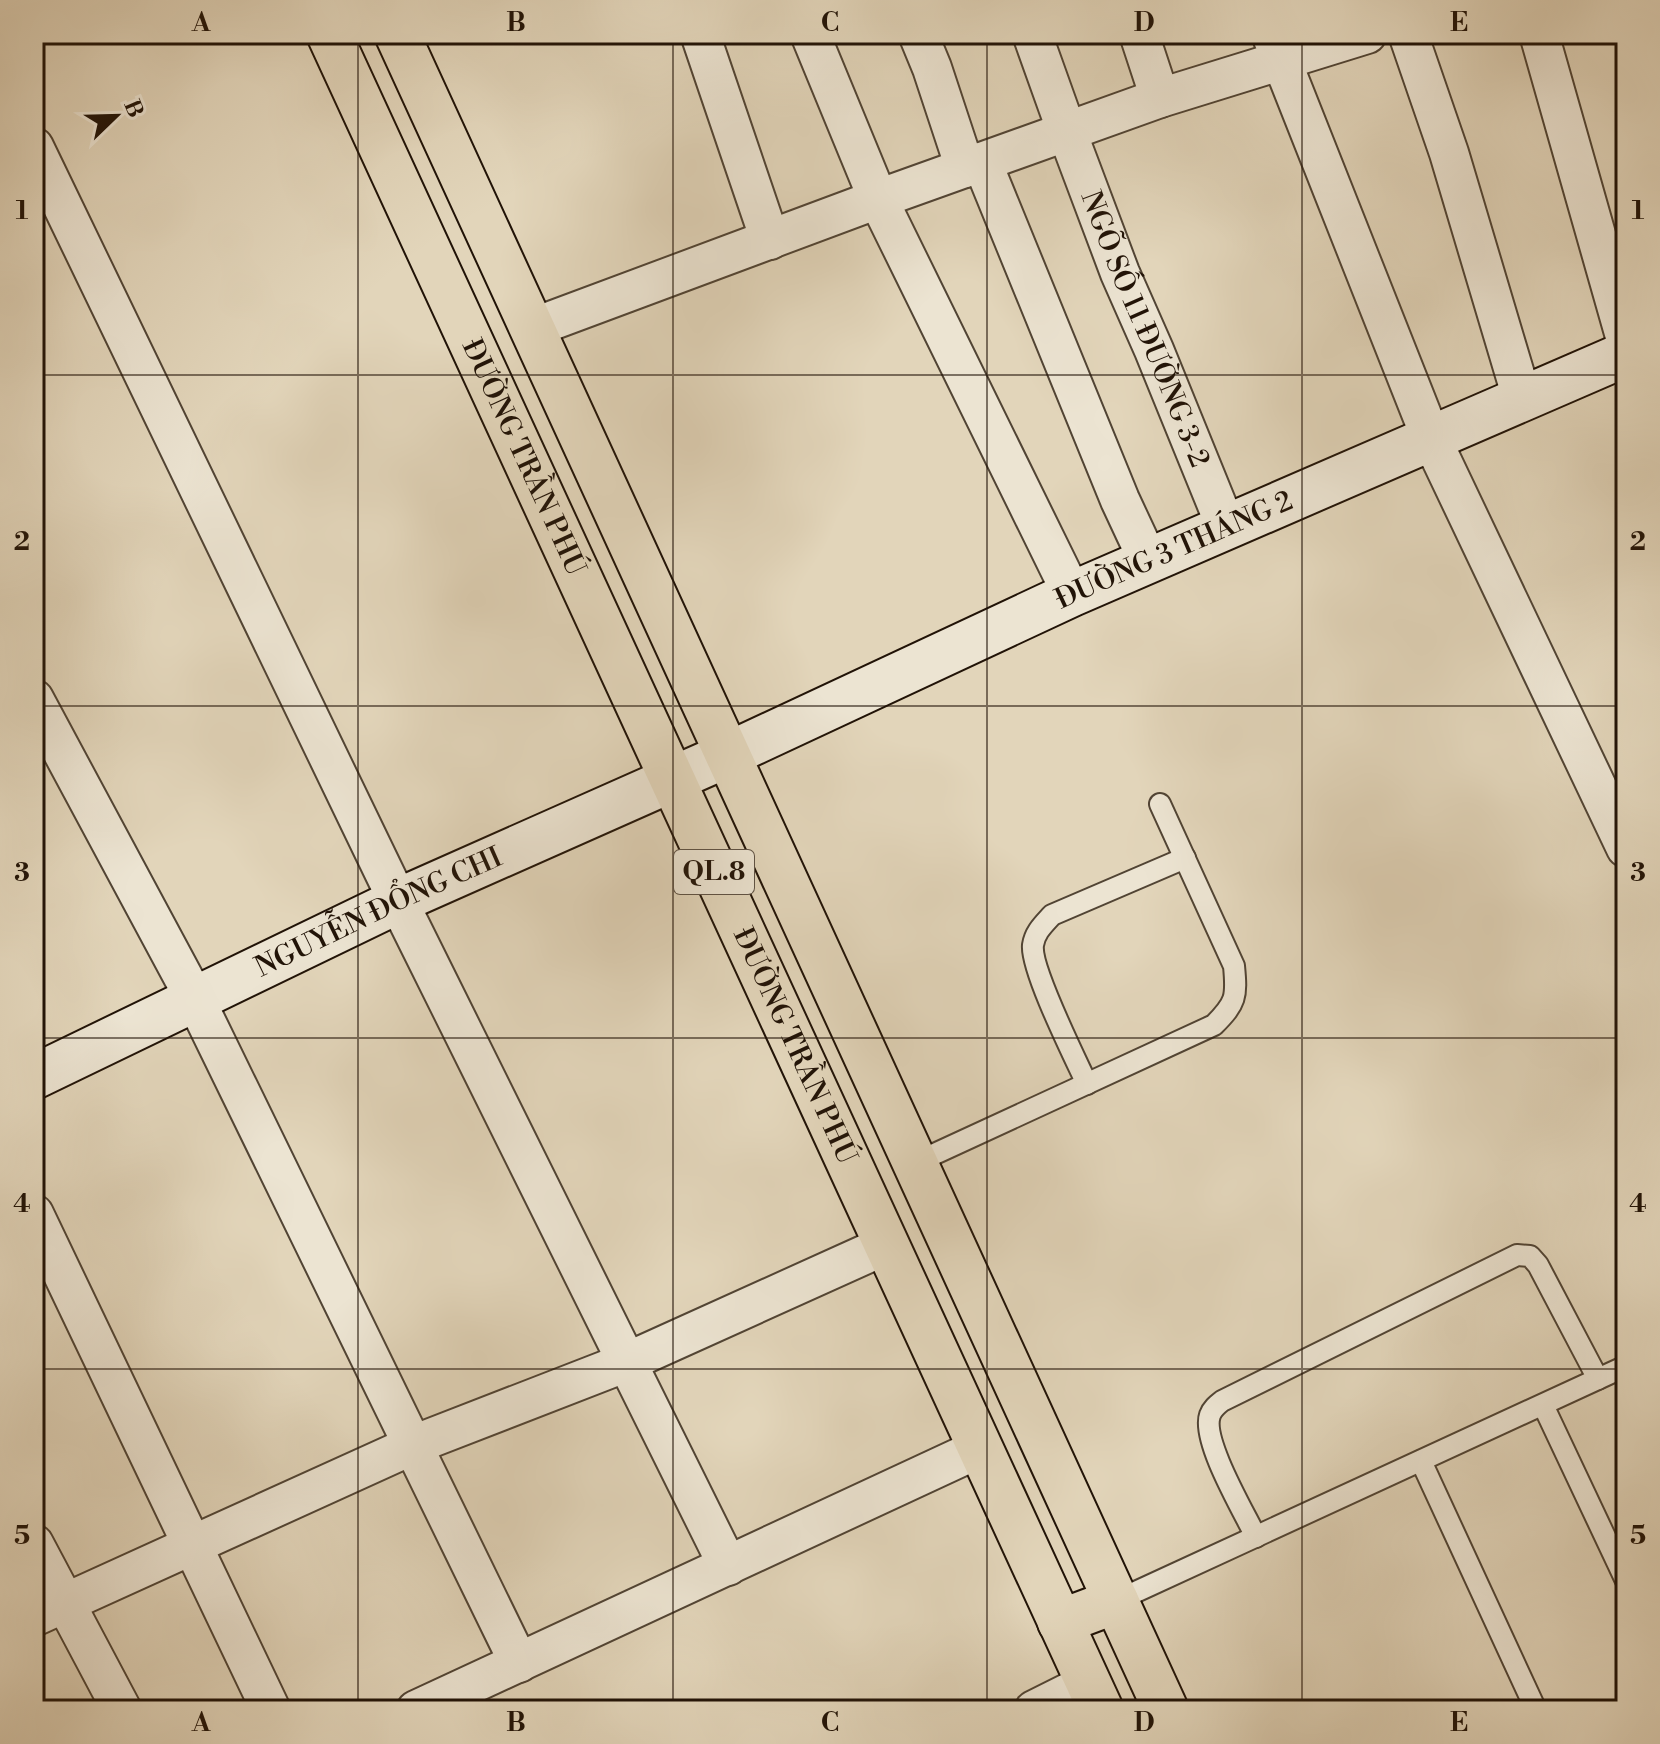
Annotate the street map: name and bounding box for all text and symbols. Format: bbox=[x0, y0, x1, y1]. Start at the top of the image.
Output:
text: A bbox=[191, 7, 211, 39]
text: B bbox=[506, 7, 526, 39]
text: C bbox=[821, 7, 839, 39]
text: D bbox=[1134, 7, 1154, 39]
text: E bbox=[1450, 7, 1468, 39]
north arrow bbox=[76, 76, 156, 156]
text: B bbox=[117, 96, 149, 122]
street label: NGÕ SỐ 11 ĐƯỜNG 3-2 bbox=[1073, 186, 1217, 472]
text: 1 bbox=[16, 195, 29, 227]
text: 1 bbox=[1632, 195, 1645, 227]
street label: ĐƯỜNG TRẦN PHÚ bbox=[454, 333, 596, 581]
street label: ĐƯỜNG 3 THÁNG 2 bbox=[1050, 483, 1298, 617]
text: 2 bbox=[14, 526, 30, 558]
text: 2 bbox=[1630, 526, 1646, 558]
street label: NGUYỄN ĐỔNG CHI bbox=[249, 839, 508, 985]
road number: QL.8 bbox=[674, 850, 754, 894]
text: 3 bbox=[14, 857, 30, 889]
text: 3 bbox=[1630, 857, 1646, 889]
street label: ĐƯỜNG TRẦN PHÚ bbox=[725, 922, 867, 1170]
text: 4 bbox=[13, 1188, 31, 1220]
text: 4 bbox=[1629, 1188, 1647, 1220]
text: 5 bbox=[14, 1520, 30, 1552]
text: 5 bbox=[1630, 1520, 1646, 1552]
text: A bbox=[191, 1707, 211, 1739]
text: B bbox=[506, 1707, 526, 1739]
text: C bbox=[821, 1707, 839, 1739]
text: D bbox=[1134, 1707, 1154, 1739]
text: E bbox=[1450, 1707, 1468, 1739]

